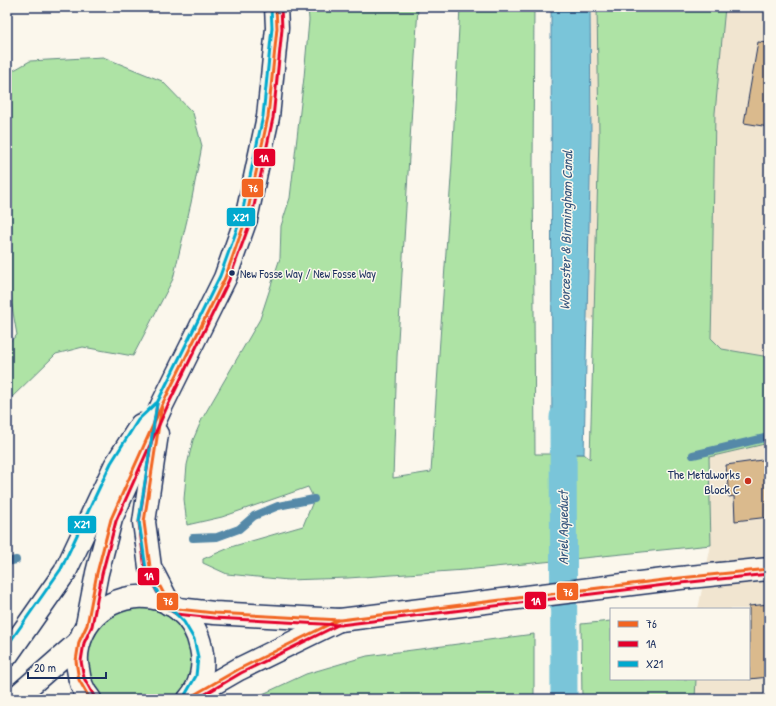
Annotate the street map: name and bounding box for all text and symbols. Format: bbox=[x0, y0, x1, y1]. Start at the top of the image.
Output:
line badge: 1A bbox=[253, 148, 276, 167]
water label: Worcester & Birmingham Canal bbox=[555, 149, 577, 310]
text: 1A bbox=[259, 151, 269, 165]
line badge: 76 bbox=[241, 178, 264, 198]
text: 76 bbox=[247, 181, 259, 195]
line badge: X21 bbox=[226, 207, 256, 227]
text: X21 bbox=[233, 210, 249, 224]
place label: New Fosse Way / New Fosse Way bbox=[240, 265, 376, 282]
marker: New Fosse Way / New Fosse Way bbox=[227, 268, 237, 278]
place label: The Metalworks Block C bbox=[668, 465, 740, 498]
marker: The Metalworks Block C bbox=[743, 476, 753, 486]
water label: Ariel Aqueduct bbox=[553, 489, 573, 565]
line badge: X21 bbox=[67, 515, 97, 534]
text: X21 bbox=[74, 517, 90, 531]
line badge: 1A bbox=[137, 567, 160, 586]
text: 1A bbox=[144, 569, 154, 583]
line badge: 76 bbox=[556, 582, 579, 601]
text: 76 bbox=[562, 585, 574, 599]
line badge: 1A bbox=[524, 591, 547, 610]
line badge: 76 bbox=[156, 592, 179, 611]
text: 76 bbox=[162, 594, 174, 608]
text: 1A bbox=[531, 594, 541, 608]
legend bbox=[610, 608, 750, 680]
text: 76 bbox=[646, 615, 657, 632]
text: 1A bbox=[646, 635, 656, 652]
scale bar bbox=[28, 654, 106, 680]
text: X21 bbox=[646, 655, 663, 672]
text: 20 m bbox=[34, 659, 56, 676]

